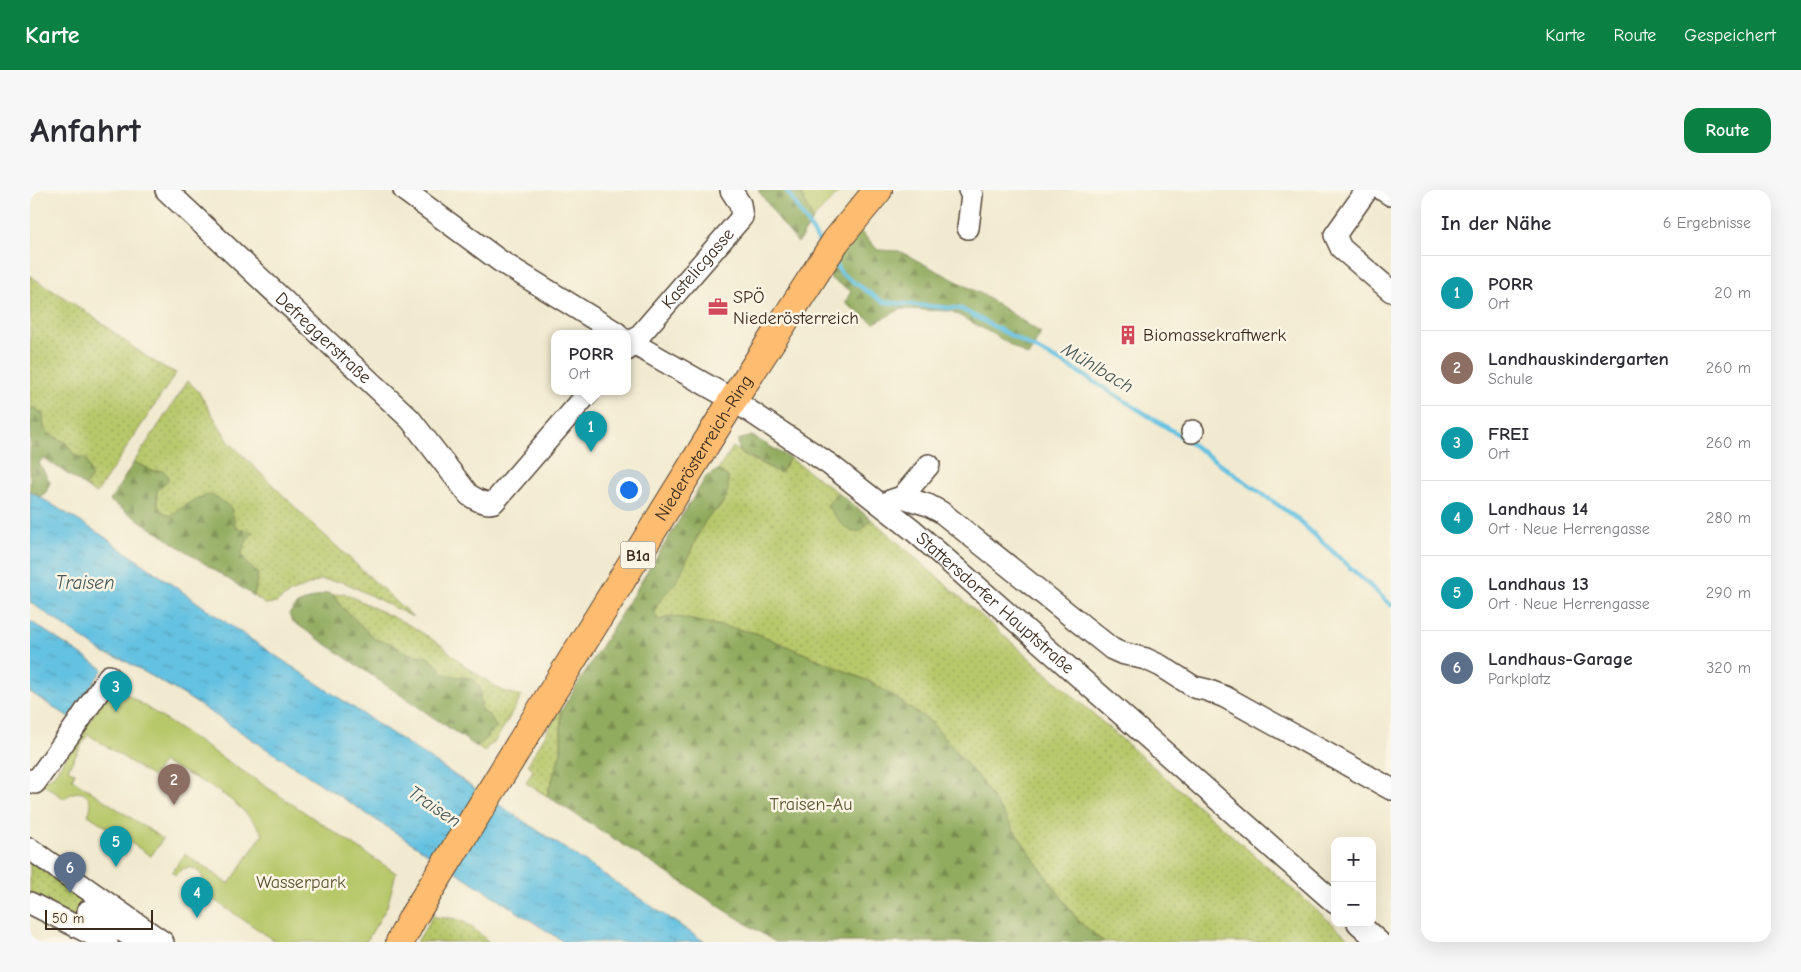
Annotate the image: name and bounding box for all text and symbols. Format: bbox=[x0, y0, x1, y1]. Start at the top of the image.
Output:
text: Karte bbox=[25, 21, 79, 49]
text: Karte bbox=[1545, 25, 1585, 46]
text: Route bbox=[1613, 25, 1656, 46]
text: Gespeichert bbox=[1684, 25, 1776, 46]
button: Route bbox=[1684, 108, 1771, 153]
text: Anfahrt bbox=[30, 110, 141, 151]
text: In der Nähe bbox=[1441, 211, 1551, 235]
text: 6 Ergebnisse bbox=[1663, 214, 1751, 232]
street label: Kastelicgasse bbox=[657, 224, 739, 313]
text: PORR bbox=[1488, 273, 1533, 295]
text: 1 bbox=[1454, 284, 1460, 302]
text: 20 m bbox=[1714, 284, 1751, 302]
place label: SPÖ Niederösterreich bbox=[733, 287, 859, 329]
street label: Defreggerstraße bbox=[271, 288, 375, 388]
text: Ort bbox=[1488, 295, 1509, 313]
office icon: SPÖ Niederösterreich bbox=[707, 296, 729, 318]
building icon: Biomassekraftwerk bbox=[1117, 324, 1139, 346]
place label: Biomassekraftwerk bbox=[1143, 325, 1286, 346]
popup bbox=[551, 330, 631, 395]
water label: Mühlbach bbox=[1057, 337, 1137, 398]
text: PORR bbox=[569, 343, 613, 365]
text: Landhauskindergarten bbox=[1488, 348, 1669, 370]
text: 2 bbox=[1453, 359, 1461, 377]
text: 260 m bbox=[1706, 359, 1751, 377]
text: Ort bbox=[569, 365, 590, 383]
text: Schule bbox=[1488, 370, 1533, 388]
street label: Niederösterreich-Ring bbox=[651, 371, 757, 525]
pin: 1 bbox=[575, 411, 607, 452]
text: FREI bbox=[1488, 423, 1529, 445]
text: 3 bbox=[1453, 434, 1461, 452]
text: 260 m bbox=[1706, 434, 1751, 452]
text: Ort bbox=[1488, 445, 1509, 463]
your location bbox=[616, 477, 642, 503]
text: Landhaus 14 bbox=[1488, 498, 1588, 520]
text: 4 bbox=[1453, 509, 1461, 527]
text: 280 m bbox=[1706, 509, 1751, 527]
text: Ort · Neue Herrengasse bbox=[1488, 520, 1650, 538]
street label: Stattersdorfer Hauptstraße bbox=[912, 528, 1078, 679]
road number: B1a bbox=[620, 542, 656, 568]
water label: Traisen bbox=[56, 572, 114, 594]
text: Landhaus 13 bbox=[1488, 573, 1589, 595]
text: 5 bbox=[1453, 584, 1461, 602]
text: 290 m bbox=[1706, 584, 1751, 602]
text: Ort · Neue Herrengasse bbox=[1488, 595, 1650, 613]
text: Landhaus-Garage bbox=[1488, 648, 1633, 670]
text: 6 bbox=[1453, 659, 1461, 677]
text: 320 m bbox=[1706, 659, 1751, 677]
text: Parkplatz bbox=[1488, 670, 1550, 688]
pin: 3 bbox=[100, 671, 132, 712]
pin: 2 bbox=[158, 764, 190, 805]
water label: Traisen bbox=[404, 781, 465, 832]
park label: Traisen-Au bbox=[770, 794, 852, 815]
pin: 5 bbox=[100, 826, 132, 867]
map controls bbox=[1331, 837, 1376, 927]
button: + bbox=[1331, 837, 1376, 882]
pin: 6 bbox=[54, 852, 86, 893]
park label: Wasserpark bbox=[256, 872, 346, 893]
pin: 4 bbox=[181, 877, 213, 918]
button: − bbox=[1331, 882, 1376, 927]
scale bar bbox=[45, 907, 152, 930]
text: 50 m bbox=[52, 910, 84, 927]

